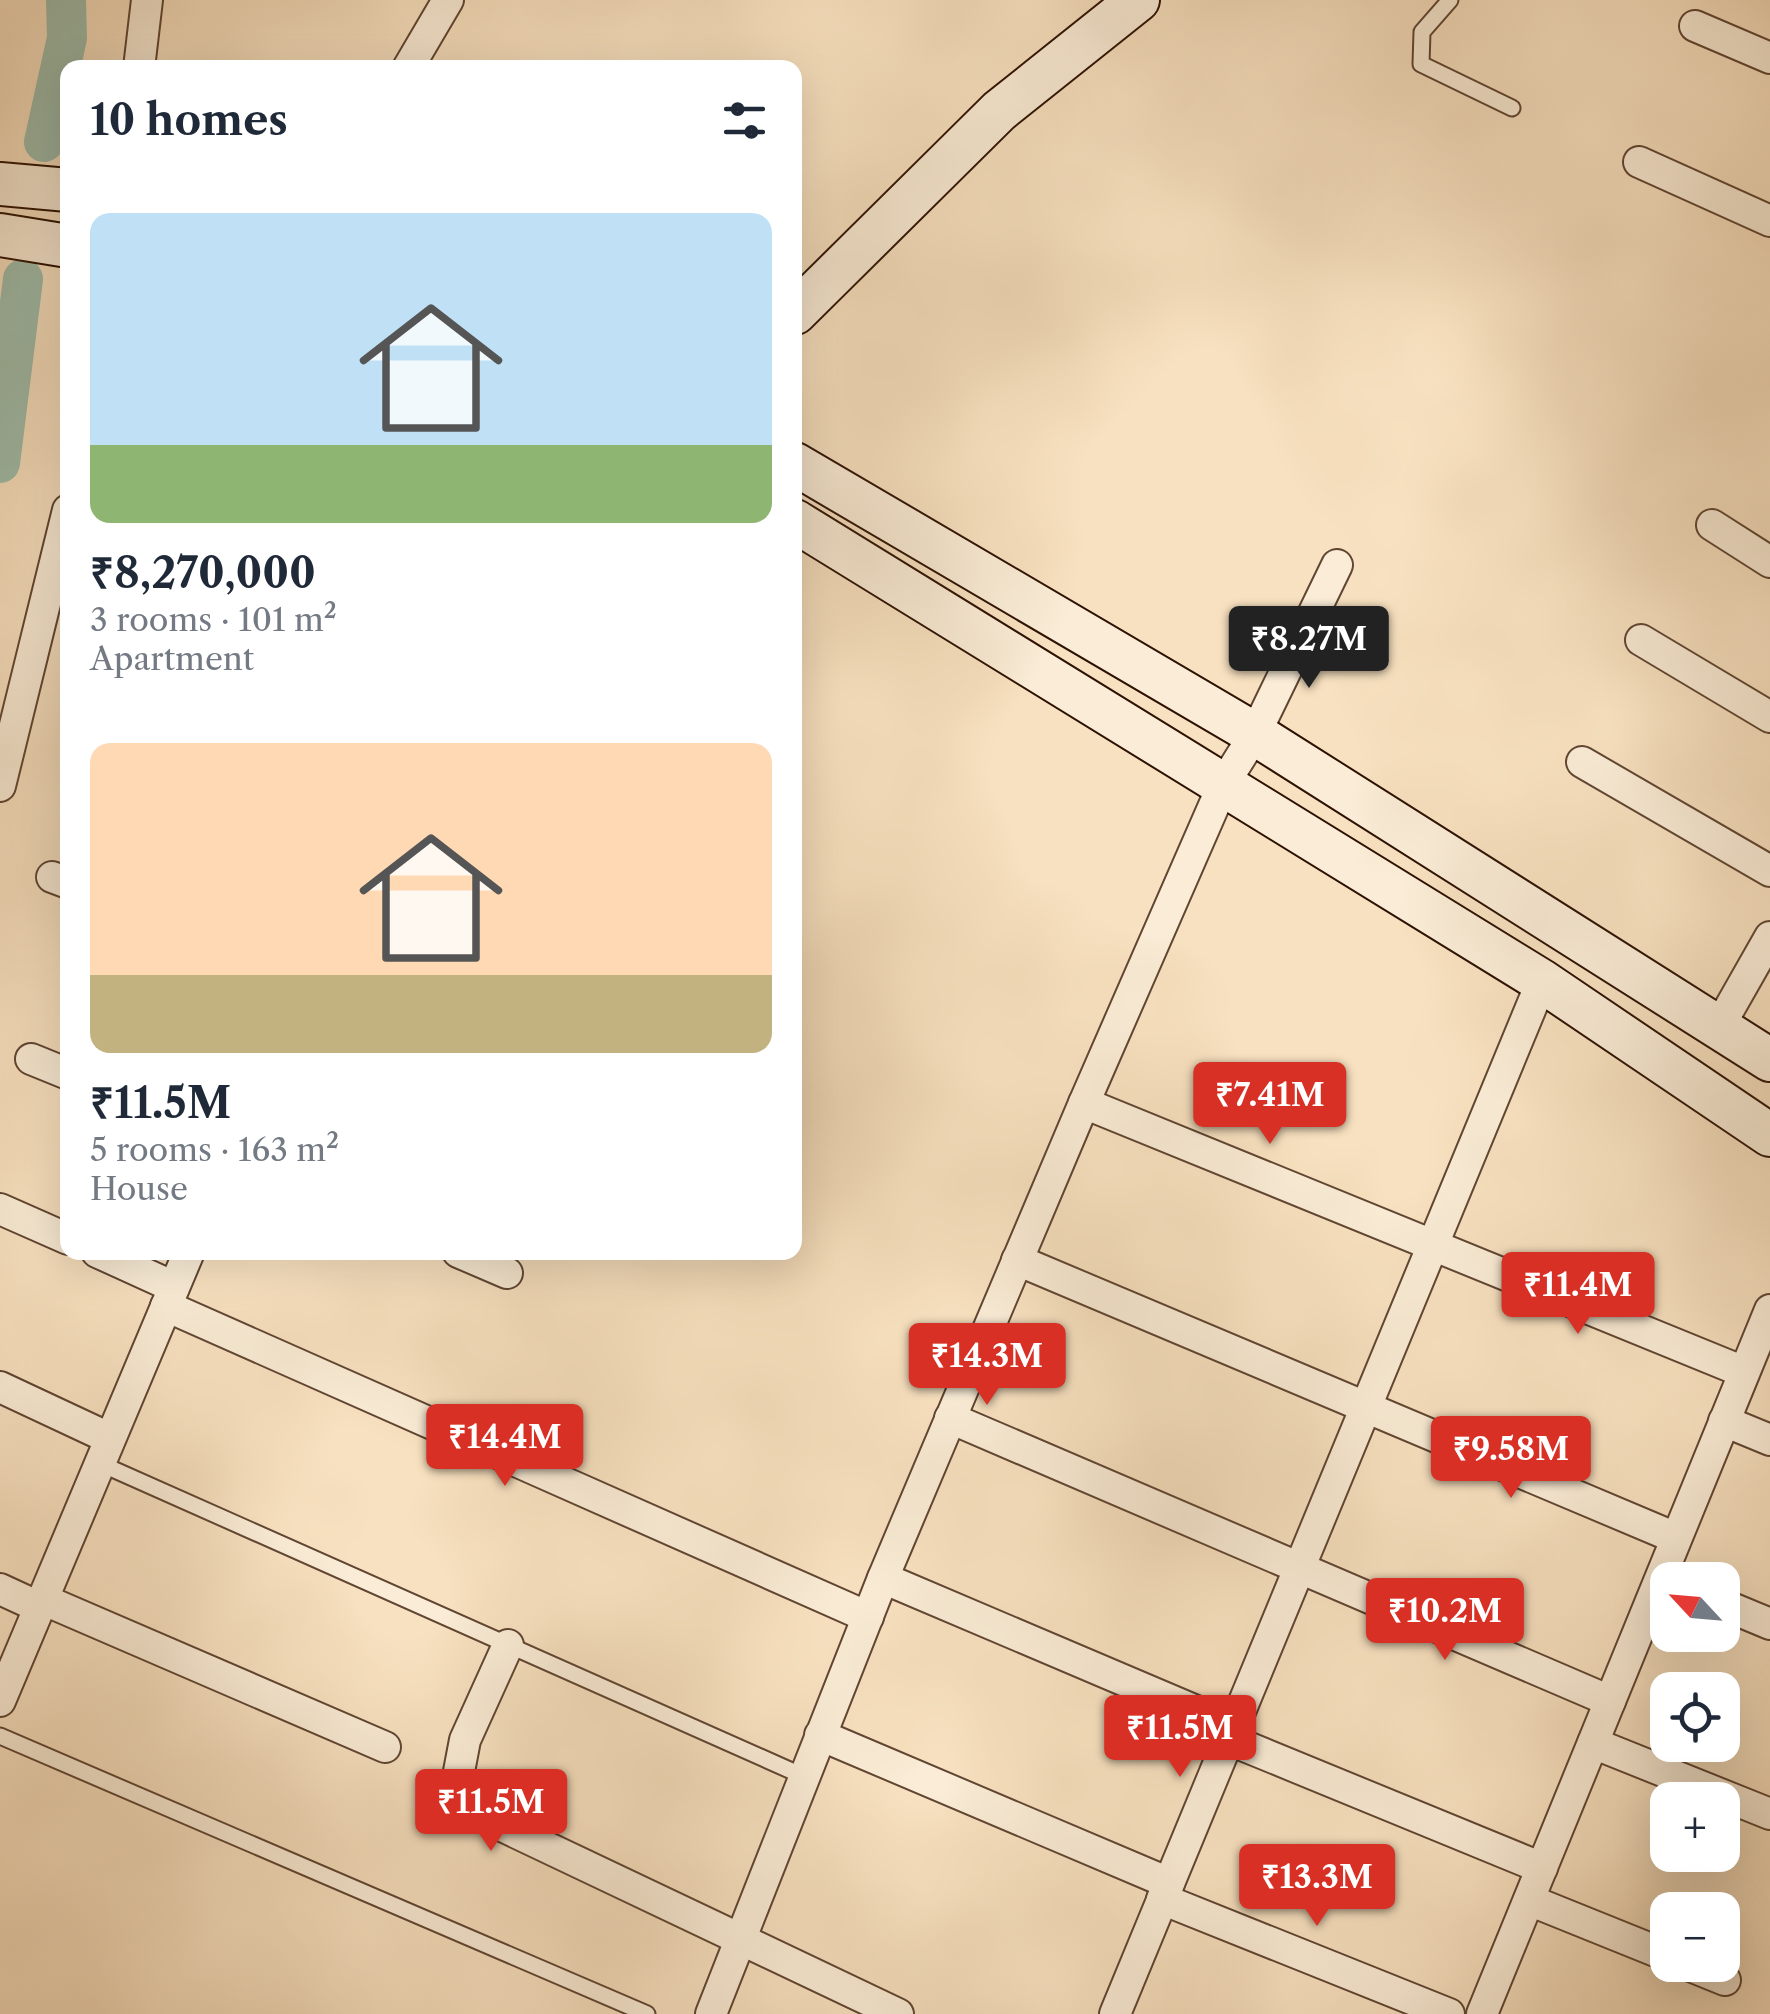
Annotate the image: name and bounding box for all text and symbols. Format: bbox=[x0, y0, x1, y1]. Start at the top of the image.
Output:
icon: filters bbox=[717, 93, 772, 148]
text: 10 homes bbox=[90, 94, 288, 146]
icon: home bbox=[341, 278, 521, 458]
text: ₹8,270,000 bbox=[90, 547, 316, 599]
text: 3 rooms · 101 m² bbox=[90, 600, 337, 639]
pin: ₹8.27M bbox=[1228, 606, 1390, 691]
text: ₹8.27M bbox=[1251, 619, 1367, 658]
text: Apartment bbox=[90, 639, 254, 678]
icon: home bbox=[341, 808, 521, 988]
pin: ₹7.41M bbox=[1189, 1062, 1351, 1147]
text: ₹7.41M bbox=[1215, 1075, 1325, 1114]
text: ₹11.5M bbox=[90, 1077, 231, 1129]
text: 5 rooms · 163 m² bbox=[90, 1130, 339, 1169]
text: House bbox=[90, 1169, 188, 1208]
pin: ₹11.4M bbox=[1497, 1252, 1659, 1337]
text: ₹11.4M bbox=[1524, 1265, 1632, 1304]
pin: ₹14.3M bbox=[906, 1323, 1068, 1408]
text: ₹14.3M bbox=[931, 1336, 1043, 1375]
pin: ₹14.4M bbox=[424, 1404, 586, 1489]
pin: ₹9.58M bbox=[1430, 1416, 1592, 1501]
text: ₹14.4M bbox=[448, 1417, 562, 1456]
text: ₹9.58M bbox=[1453, 1429, 1569, 1468]
north arrow bbox=[1650, 1562, 1740, 1652]
map controls bbox=[1650, 1562, 1740, 1982]
pin: ₹10.2M bbox=[1364, 1578, 1526, 1663]
text: ₹10.2M bbox=[1388, 1591, 1502, 1630]
button: locate bbox=[1650, 1672, 1740, 1762]
pin: ₹11.5M bbox=[1099, 1695, 1261, 1780]
text: ₹11.5M bbox=[1126, 1708, 1234, 1747]
pin: ₹11.5M bbox=[410, 1769, 572, 1854]
text: ₹11.5M bbox=[437, 1782, 545, 1821]
button: + bbox=[1650, 1782, 1740, 1872]
pin: ₹13.3M bbox=[1236, 1844, 1398, 1929]
text: ₹13.3M bbox=[1261, 1857, 1373, 1896]
button: − bbox=[1650, 1892, 1740, 1982]

